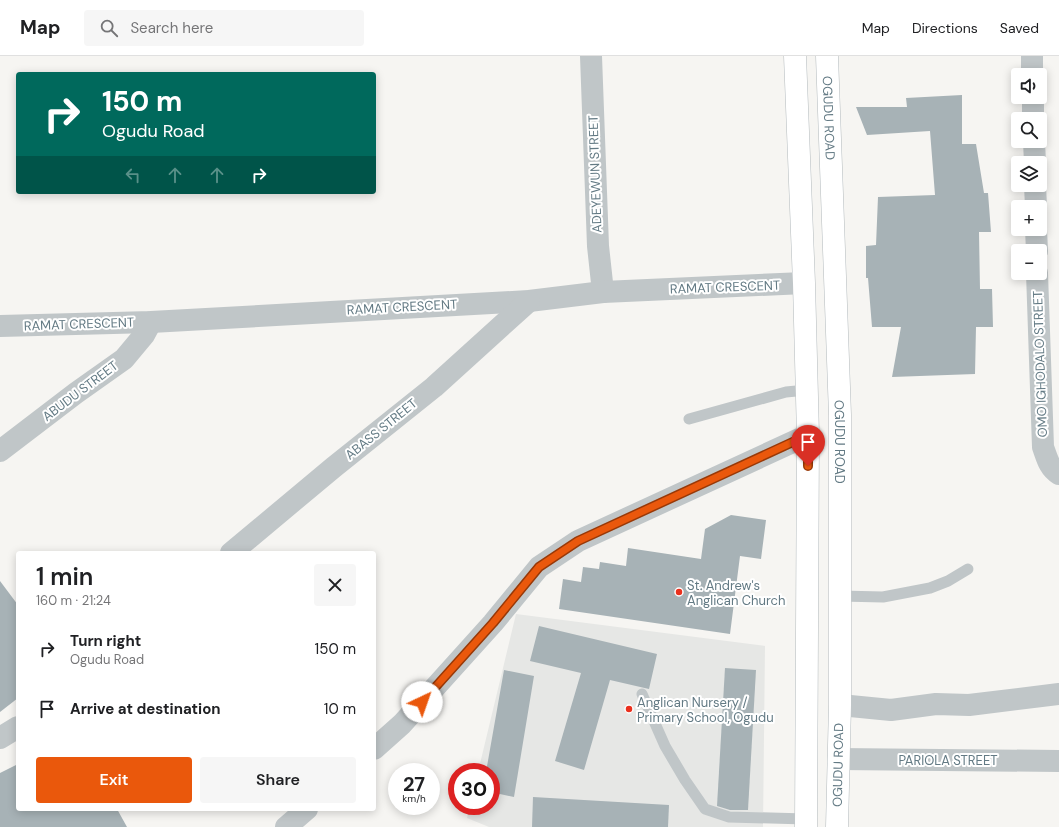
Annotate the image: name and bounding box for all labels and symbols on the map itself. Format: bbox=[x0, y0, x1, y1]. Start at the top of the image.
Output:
street label: OGUDU ROAD bbox=[819, 76, 839, 160]
street label: ADEYEWUN STREET bbox=[584, 115, 606, 233]
street label: RAMAT CRESCENT bbox=[669, 277, 781, 297]
street label: OMO IGHODALO STREET bbox=[1029, 290, 1051, 438]
street label: RAMAT CRESCENT bbox=[346, 296, 458, 318]
street label: RAMAT CRESCENT bbox=[23, 314, 135, 334]
street label: ABUDU STREET bbox=[39, 357, 121, 425]
street label: ABASS STREET bbox=[342, 395, 420, 463]
street label: OGUDU ROAD bbox=[831, 399, 849, 484]
pin bbox=[791, 425, 825, 466]
place label: St. Andrew's Anglican Church bbox=[687, 577, 786, 609]
marker: St. Andrew's Anglican Church bbox=[674, 587, 684, 597]
position arrow bbox=[401, 681, 443, 723]
place label: Anglican Nursery / Primary School, Ogudu bbox=[637, 694, 774, 726]
marker: Anglican Nursery / Primary School, Ogudu bbox=[624, 704, 634, 714]
street label: OGUDU ROAD bbox=[829, 723, 847, 807]
street label: PARIOLA STREET bbox=[898, 752, 998, 769]
speed limit sign: 30 bbox=[448, 763, 500, 815]

